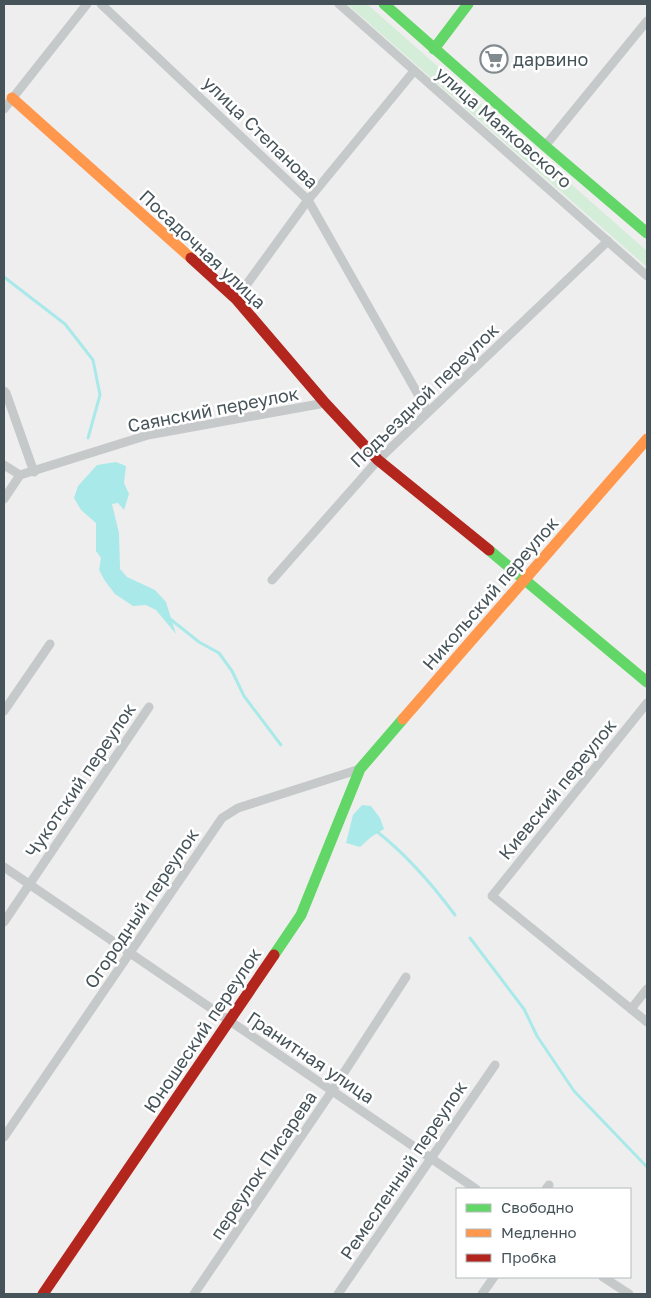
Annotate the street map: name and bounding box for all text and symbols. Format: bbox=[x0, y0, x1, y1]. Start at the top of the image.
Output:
supermarket icon: дарвино bbox=[479, 44, 509, 74]
place label: дарвино bbox=[513, 48, 588, 70]
street label: улица Маяковского bbox=[431, 62, 577, 192]
street label: улица Степанова bbox=[199, 71, 323, 193]
street label: Посадочная улица bbox=[135, 185, 271, 313]
street label: Подъездной переулок bbox=[345, 318, 503, 472]
street label: Саянский переулок bbox=[125, 382, 301, 436]
street label: Никольский переулок bbox=[417, 512, 563, 674]
street label: Чукотский переулок bbox=[20, 698, 140, 862]
street label: Киевский переулок bbox=[494, 714, 620, 864]
street label: Огородный переулок bbox=[79, 824, 203, 992]
street label: Юношеский переулок bbox=[139, 943, 265, 1117]
street label: Гранитная улица bbox=[243, 1006, 379, 1108]
street label: Ремесленный переулок bbox=[335, 1077, 471, 1263]
street label: переулок Писарева bbox=[205, 1086, 321, 1244]
legend bbox=[456, 1188, 631, 1278]
text: Свободно bbox=[501, 1198, 574, 1216]
text: Медленно bbox=[501, 1223, 577, 1241]
text: Пробка bbox=[501, 1248, 556, 1266]

